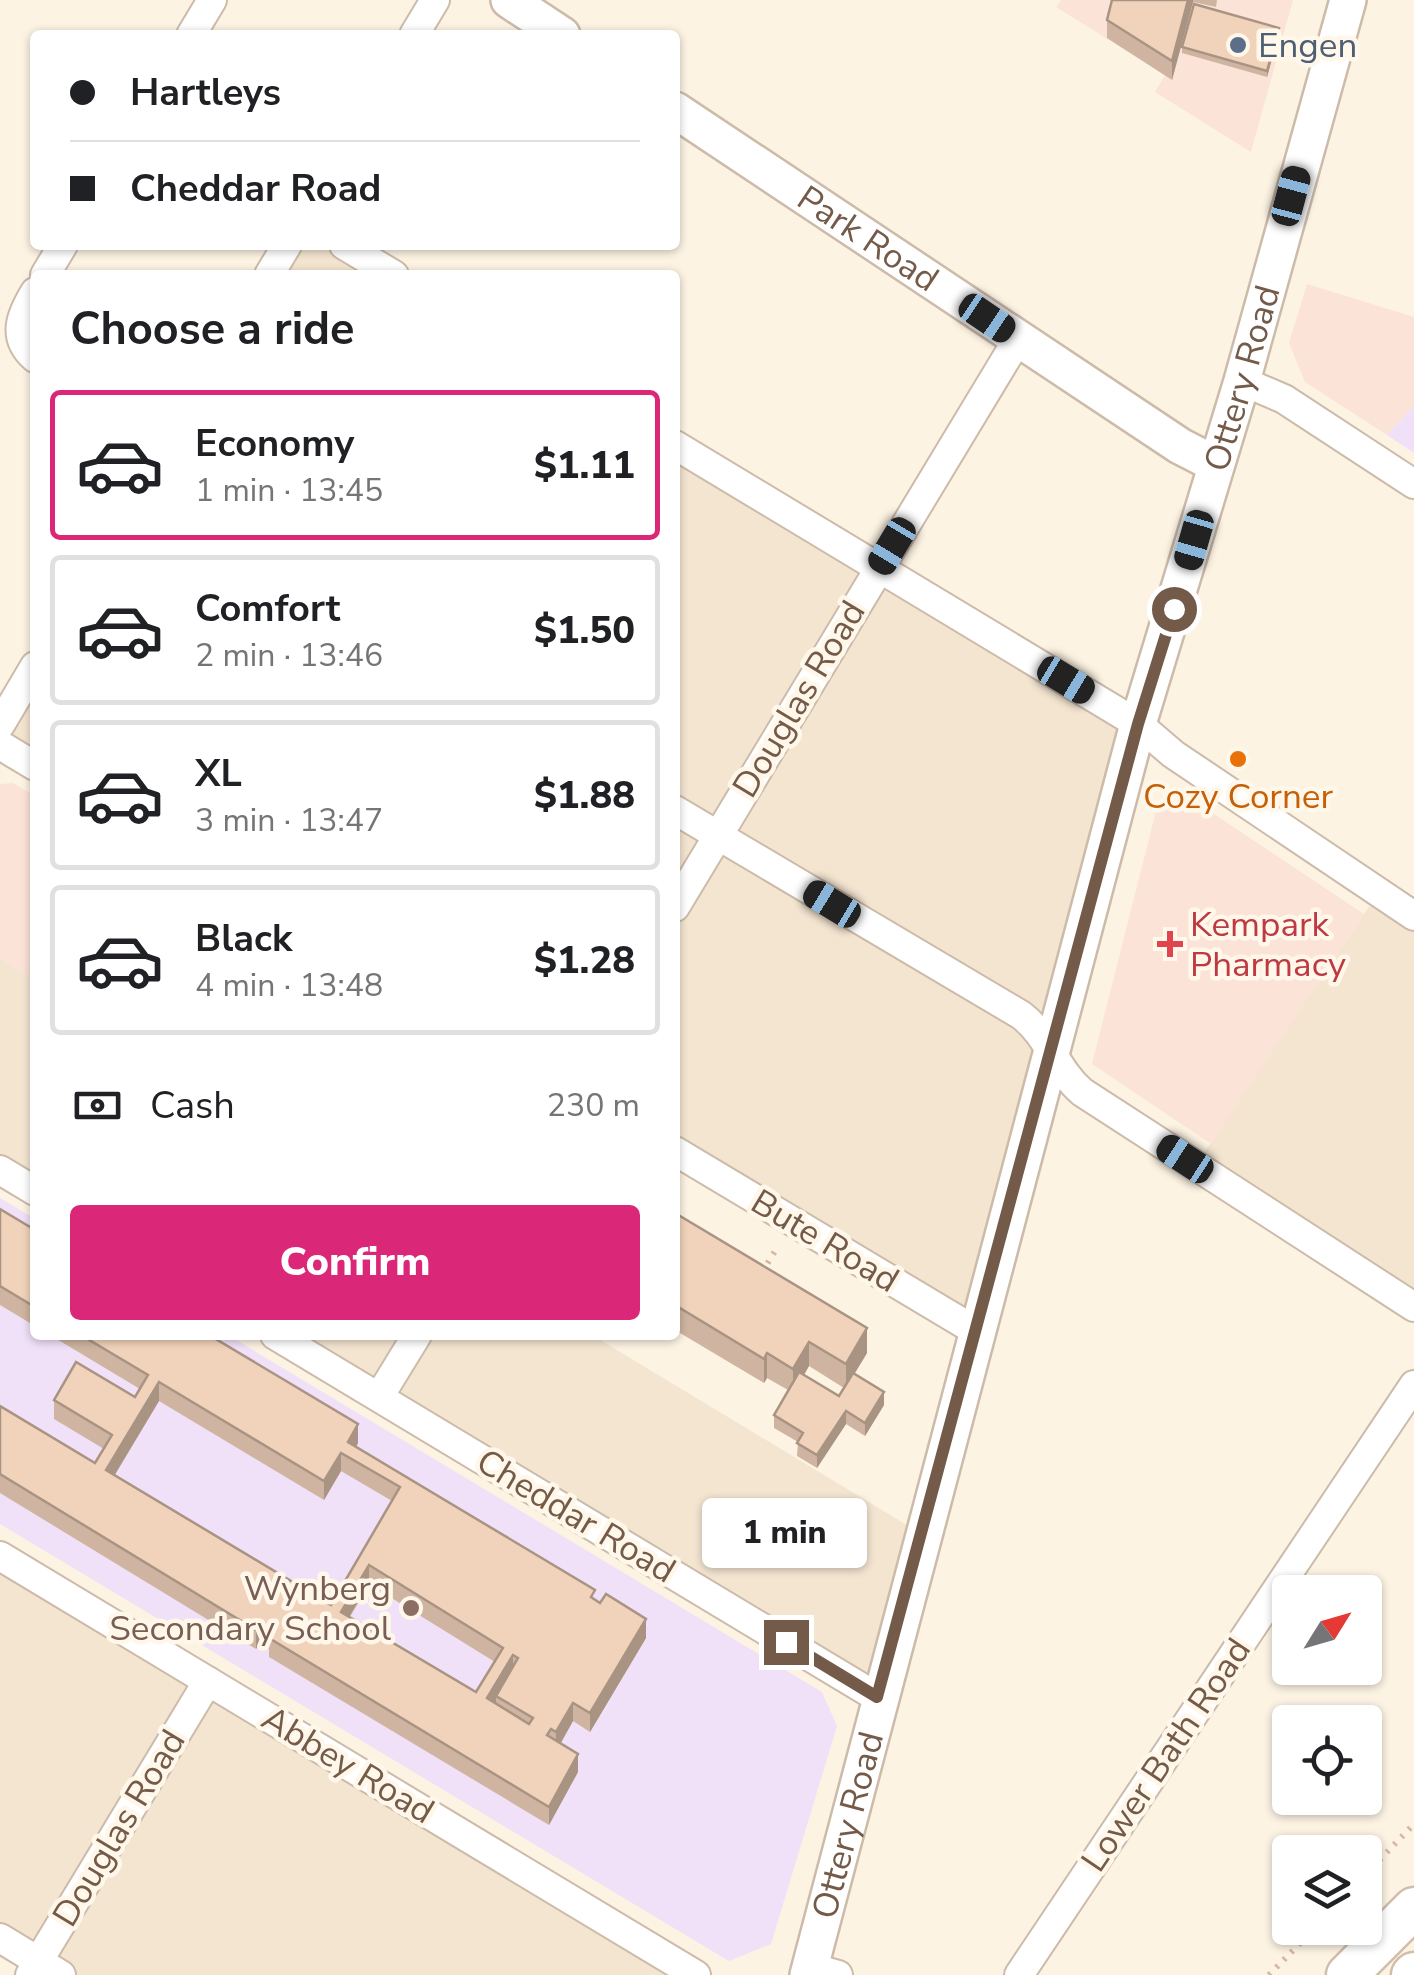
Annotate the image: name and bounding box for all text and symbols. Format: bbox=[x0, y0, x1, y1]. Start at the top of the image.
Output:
place label: Engen bbox=[1258, 22, 1357, 69]
marker: Engen bbox=[1227, 34, 1249, 56]
text: Hartleys bbox=[130, 67, 281, 118]
text: Cheddar Road bbox=[130, 163, 381, 214]
car bbox=[1269, 163, 1313, 229]
street label: Park Road bbox=[788, 175, 948, 303]
street label: Ottery Road bbox=[1193, 280, 1291, 477]
car bbox=[954, 289, 1020, 347]
text: Choose a ride bbox=[70, 299, 355, 360]
text: Economy bbox=[195, 418, 354, 469]
icon: car bbox=[75, 420, 165, 510]
text: $1.11 bbox=[534, 440, 635, 491]
text: 1 min · 13:45 bbox=[195, 469, 383, 512]
car bbox=[1171, 507, 1217, 573]
car bbox=[864, 513, 920, 579]
text: Comfort bbox=[195, 583, 340, 634]
icon: car bbox=[75, 585, 165, 675]
route start bbox=[1152, 587, 1197, 632]
street label: Douglas Road bbox=[722, 592, 876, 806]
text: $1.50 bbox=[534, 605, 635, 656]
text: 2 min · 13:46 bbox=[195, 634, 383, 677]
car bbox=[1033, 652, 1099, 708]
text: XL bbox=[195, 748, 242, 799]
marker: Cozy Corner bbox=[1227, 748, 1249, 770]
icon: car bbox=[75, 750, 165, 840]
text: $1.88 bbox=[534, 770, 635, 821]
place label: Cozy Corner bbox=[1143, 773, 1333, 820]
text: 3 min · 13:47 bbox=[195, 799, 383, 842]
car bbox=[799, 876, 865, 932]
place label: Kempark Pharmacy bbox=[1190, 901, 1346, 988]
text: Black bbox=[195, 913, 292, 964]
icon: car bbox=[75, 915, 165, 1005]
marker: Kempark Pharmacy bbox=[1159, 933, 1181, 955]
text: $1.28 bbox=[534, 935, 635, 986]
text: 4 min · 13:48 bbox=[195, 964, 383, 1007]
icon: cash bbox=[70, 1078, 125, 1133]
text: Cash bbox=[150, 1080, 235, 1131]
text: 230 m bbox=[547, 1084, 640, 1127]
car bbox=[1152, 1130, 1218, 1188]
street label: Bute Road bbox=[742, 1179, 908, 1303]
button: Confirm bbox=[70, 1205, 640, 1320]
street label: Cheddar Road bbox=[468, 1438, 684, 1594]
callout: 1 min bbox=[704, 1497, 868, 1567]
text: 1 min bbox=[742, 1511, 827, 1554]
place label: Wynberg Secondary School bbox=[109, 1565, 392, 1652]
north arrow bbox=[1272, 1575, 1382, 1685]
map controls bbox=[1272, 1575, 1382, 1945]
marker: Wynberg Secondary School bbox=[400, 1597, 422, 1619]
route end bbox=[764, 1620, 809, 1665]
street label: Lower Bath Road bbox=[1070, 1629, 1262, 1881]
street label: Abbey Road bbox=[253, 1695, 443, 1835]
button: locate bbox=[1272, 1705, 1382, 1815]
street label: Douglas Road bbox=[42, 1721, 196, 1935]
street label: Ottery Road bbox=[800, 1727, 895, 1924]
button: layers bbox=[1272, 1835, 1382, 1945]

